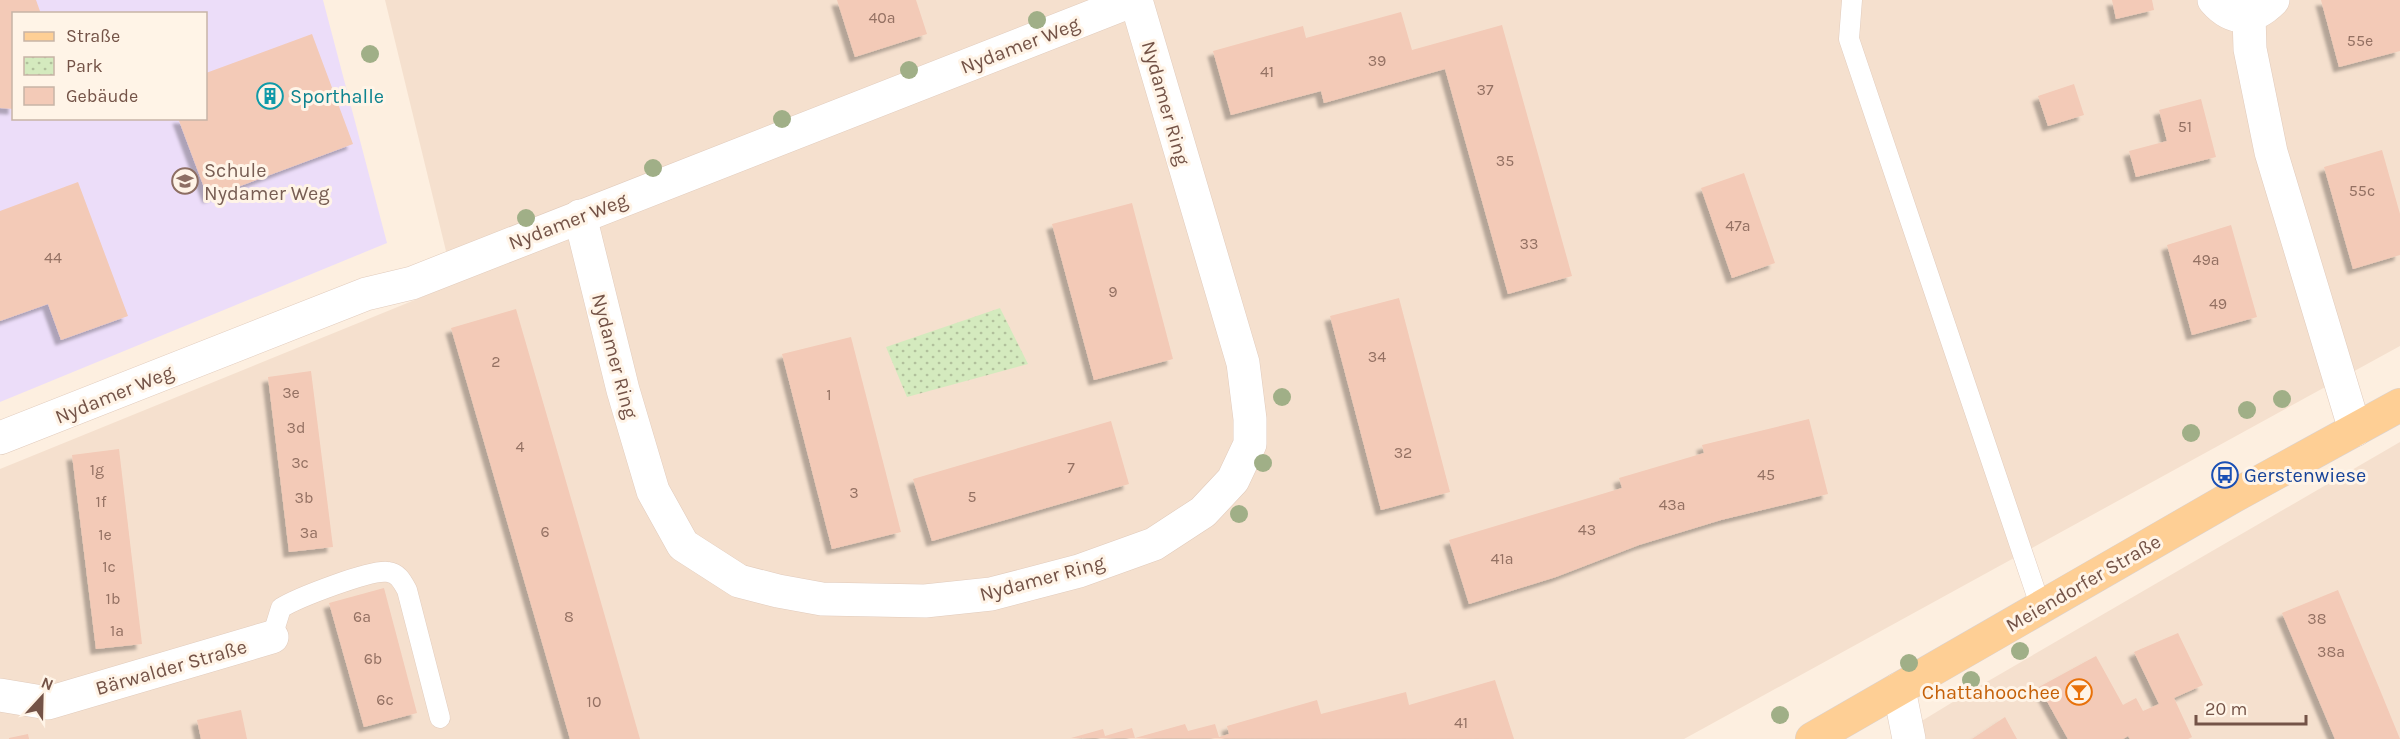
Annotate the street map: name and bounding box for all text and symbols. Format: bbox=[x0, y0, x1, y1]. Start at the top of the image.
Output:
house number: 40a bbox=[868, 8, 896, 27]
legend bbox=[12, 12, 207, 120]
street label: Nydamer Weg bbox=[957, 12, 1083, 79]
text: Straße bbox=[66, 25, 120, 47]
house number: 55e bbox=[2347, 31, 2373, 50]
street label: Nydamer Ring bbox=[1137, 38, 1194, 168]
house number: 39 bbox=[1368, 51, 1386, 70]
text: Park bbox=[66, 55, 103, 77]
house number: 41 bbox=[1260, 62, 1274, 81]
house number: 37 bbox=[1477, 80, 1494, 99]
building icon: Sporthalle bbox=[255, 81, 285, 111]
text: Gebäude bbox=[66, 85, 138, 107]
place label: Sporthalle bbox=[290, 85, 384, 108]
house number: 51 bbox=[2178, 117, 2192, 136]
house number: 35 bbox=[1496, 151, 1514, 170]
place label: Schule Nydamer Weg bbox=[204, 159, 330, 205]
school or university icon: Schule Nydamer Weg bbox=[170, 166, 200, 196]
house number: 55c bbox=[2349, 181, 2375, 200]
street label: Nydamer Weg bbox=[505, 188, 631, 255]
house number: 47a bbox=[1725, 216, 1751, 235]
house number: 33 bbox=[1520, 234, 1538, 253]
house number: 44 bbox=[44, 248, 62, 267]
house number: 49a bbox=[2192, 250, 2220, 269]
house number: 9 bbox=[1108, 282, 1118, 301]
street label: Nydamer Ring bbox=[587, 291, 642, 421]
house number: 49 bbox=[2209, 294, 2227, 313]
house number: 34 bbox=[1368, 347, 1386, 366]
house number: 2 bbox=[491, 352, 501, 371]
street label: Nydamer Weg bbox=[52, 360, 177, 429]
house number: 3e bbox=[282, 383, 300, 402]
house number: 1 bbox=[826, 385, 832, 404]
house number: 3d bbox=[287, 418, 305, 437]
house number: 4 bbox=[516, 437, 525, 456]
house number: 32 bbox=[1394, 443, 1412, 462]
house number: 3c bbox=[291, 453, 309, 472]
house number: 7 bbox=[1067, 458, 1075, 477]
house number: 1g bbox=[90, 460, 104, 479]
bus stop icon: Gerstenwiese bbox=[2210, 460, 2240, 490]
place label: Gerstenwiese bbox=[2244, 464, 2366, 487]
house number: 45 bbox=[1757, 465, 1775, 484]
house number: 3 bbox=[849, 483, 859, 502]
house number: 5 bbox=[967, 487, 977, 506]
house number: 3b bbox=[295, 488, 313, 507]
house number: 1f bbox=[96, 492, 107, 511]
house number: 43a bbox=[1658, 495, 1686, 514]
house number: 43 bbox=[1578, 520, 1596, 539]
house number: 6 bbox=[540, 522, 550, 541]
house number: 3a bbox=[300, 523, 318, 542]
house number: 1e bbox=[98, 525, 112, 544]
street label: Meiendorfer Straße bbox=[2002, 530, 2165, 637]
house number: 41a bbox=[1490, 549, 1514, 568]
street label: Nydamer Ring bbox=[977, 551, 1107, 606]
house number: 1c bbox=[102, 557, 116, 576]
house number: 1b bbox=[106, 589, 120, 608]
house number: 6a bbox=[353, 607, 371, 626]
house number: 8 bbox=[564, 607, 574, 626]
house number: 38 bbox=[2307, 609, 2327, 628]
house number: 1a bbox=[110, 621, 124, 640]
street label: Bärwalder Straße bbox=[93, 635, 249, 700]
house number: 38a bbox=[2317, 642, 2345, 661]
house number: 6b bbox=[364, 649, 382, 668]
north arrow bbox=[12, 667, 72, 727]
text: N bbox=[39, 673, 56, 695]
bar icon: Chattahoochee bbox=[2064, 677, 2094, 707]
place label: Chattahoochee bbox=[1922, 681, 2060, 704]
scale bar bbox=[2196, 688, 2306, 726]
house number: 6c bbox=[376, 690, 394, 709]
house number: 10 bbox=[587, 692, 601, 711]
text: 20 m bbox=[2205, 698, 2247, 720]
house number: 41 bbox=[1454, 713, 1468, 732]

